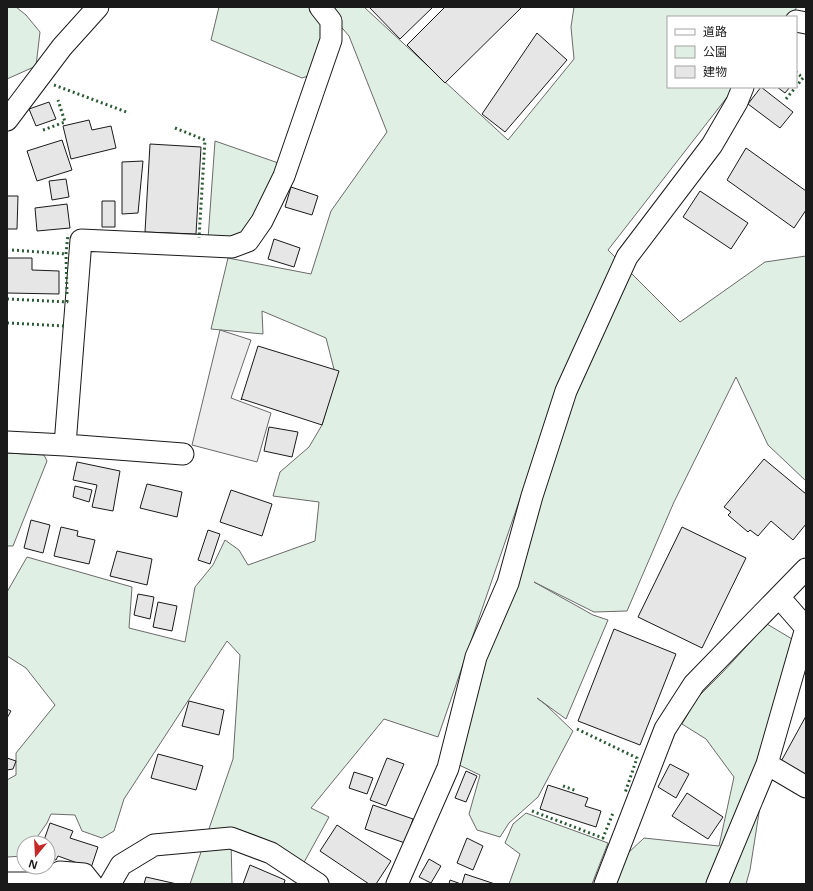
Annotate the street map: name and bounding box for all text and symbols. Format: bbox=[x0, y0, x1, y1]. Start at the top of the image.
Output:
legend bbox=[667, 16, 797, 88]
text: 道路 bbox=[703, 23, 727, 40]
text: 公園 bbox=[703, 43, 727, 60]
text: 建物 bbox=[703, 63, 727, 80]
north arrow bbox=[16, 835, 56, 875]
text: N bbox=[26, 856, 39, 874]

